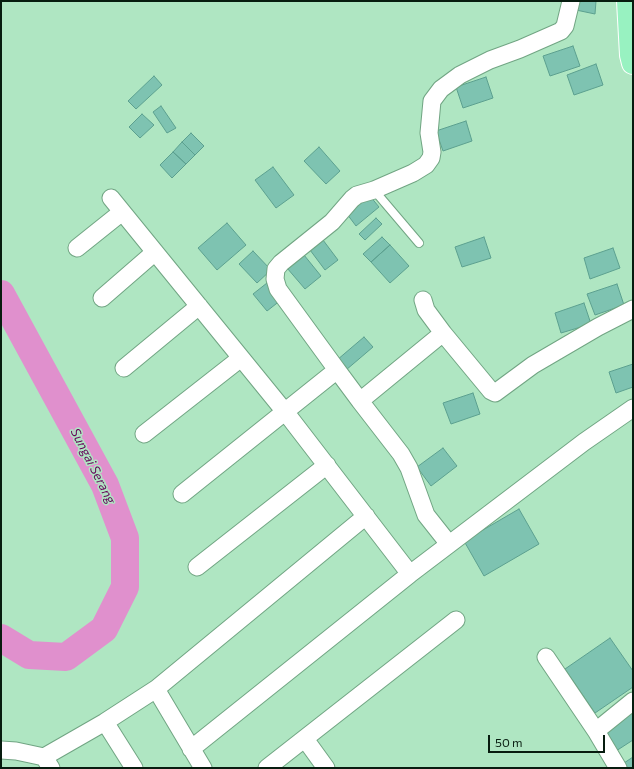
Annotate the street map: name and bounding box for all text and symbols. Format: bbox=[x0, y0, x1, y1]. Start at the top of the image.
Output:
water label: Sungai Serang bbox=[67, 426, 119, 506]
scale bar bbox=[490, 727, 607, 753]
text: 50 m bbox=[495, 735, 523, 749]

